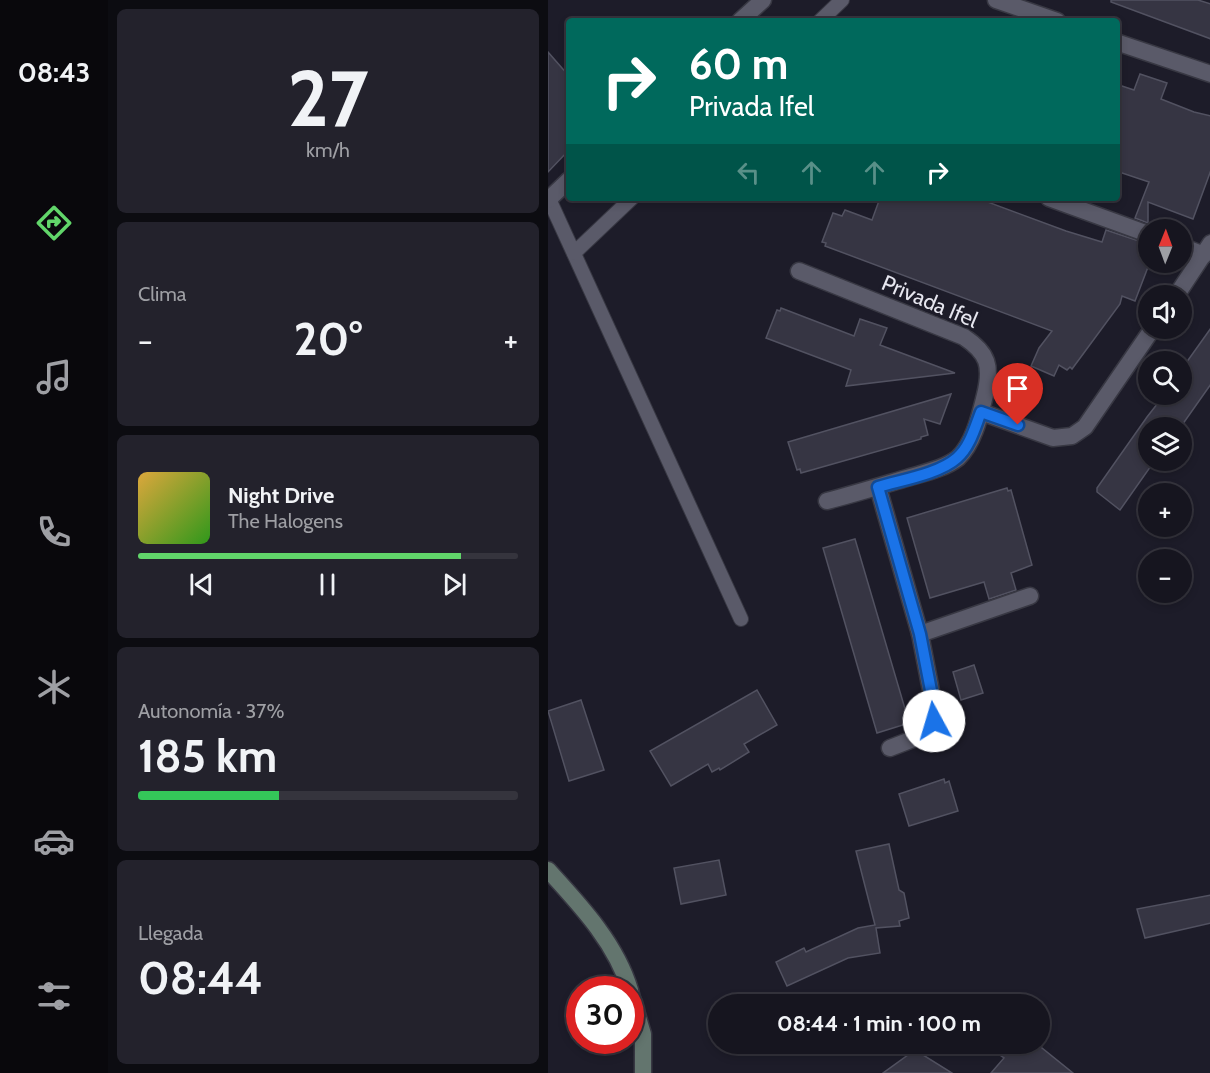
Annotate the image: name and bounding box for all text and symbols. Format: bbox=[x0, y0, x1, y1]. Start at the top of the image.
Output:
text: 60 m bbox=[689, 38, 788, 90]
icon: right bbox=[590, 42, 668, 120]
text: 27 bbox=[287, 51, 369, 146]
text: 08:43 bbox=[18, 56, 90, 89]
text: Privada Ifel bbox=[689, 90, 814, 123]
text: km/h bbox=[306, 138, 350, 162]
icon: left bbox=[732, 156, 765, 189]
icon: ahead bbox=[795, 156, 828, 189]
icon: ahead bbox=[858, 156, 891, 189]
icon: right bbox=[921, 156, 954, 189]
icon: directions bbox=[33, 202, 75, 244]
north arrow bbox=[1138, 219, 1192, 273]
map controls bbox=[1138, 219, 1192, 603]
street label: Privada Ifel bbox=[878, 269, 983, 334]
text: Clima bbox=[138, 282, 186, 306]
button: sound bbox=[1138, 285, 1192, 339]
text: 20° bbox=[294, 312, 362, 366]
text: − bbox=[138, 320, 153, 360]
text: + bbox=[503, 320, 518, 360]
button: search bbox=[1138, 351, 1192, 405]
icon: music bbox=[33, 356, 75, 398]
pin bbox=[992, 363, 1043, 425]
icon: arrive bbox=[1001, 372, 1034, 405]
button: layers bbox=[1138, 417, 1192, 471]
text: Night Drive bbox=[228, 482, 334, 509]
button: + bbox=[1138, 483, 1192, 537]
text: The Halogens bbox=[228, 509, 343, 533]
icon: phone bbox=[33, 511, 75, 553]
button: − bbox=[1138, 549, 1192, 603]
icon: previous bbox=[185, 568, 218, 601]
icon: pause bbox=[311, 568, 344, 601]
icon: next bbox=[438, 568, 471, 601]
icon: climate bbox=[33, 666, 75, 708]
position arrow bbox=[902, 689, 966, 753]
text: Autonomía · 37% bbox=[138, 699, 284, 723]
text: 185 km bbox=[138, 729, 277, 783]
icon: car bbox=[33, 820, 75, 862]
text: Llegada bbox=[138, 921, 203, 945]
text: 08:44 bbox=[138, 951, 263, 1005]
icon: filters bbox=[33, 975, 75, 1017]
speed limit sign: 30 bbox=[566, 976, 644, 1054]
text: 08:44 · 1 min · 100 m bbox=[777, 1010, 981, 1037]

